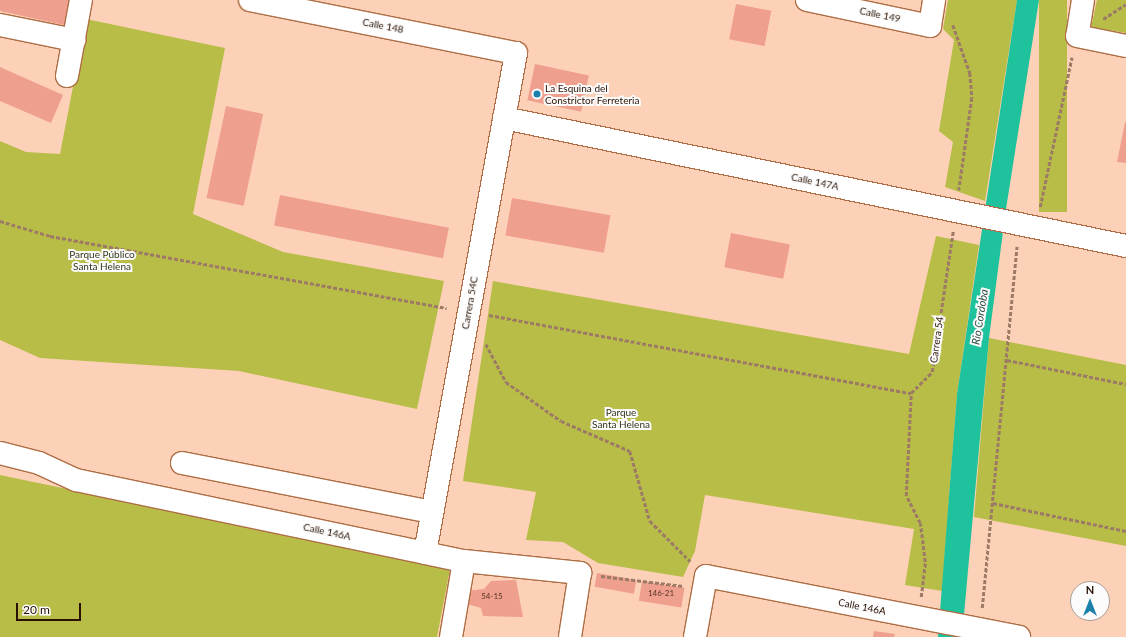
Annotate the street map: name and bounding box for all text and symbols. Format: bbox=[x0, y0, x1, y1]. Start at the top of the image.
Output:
street label: Calle 149 bbox=[858, 5, 902, 25]
street label: Calle 148 bbox=[361, 16, 405, 36]
place label: La Esquina del Constrictor Ferreteria bbox=[545, 82, 640, 106]
marker: La Esquina del Constrictor Ferreteria bbox=[532, 89, 542, 99]
street label: Calle 147A bbox=[790, 171, 840, 193]
park label: Parque Público Santa Helena bbox=[69, 248, 135, 272]
street label: Carrera 54C bbox=[459, 276, 481, 330]
water label: Rio Cordoba bbox=[969, 288, 991, 346]
street label: Carrera 54 bbox=[928, 316, 946, 364]
park label: Parque Santa Helena bbox=[592, 406, 650, 430]
street label: Calle 146A bbox=[302, 521, 352, 543]
north arrow bbox=[1070, 581, 1110, 621]
text: N bbox=[1086, 583, 1094, 596]
house number: 146-21 bbox=[648, 589, 674, 599]
house number: 54-15 bbox=[481, 592, 503, 602]
scale bar bbox=[18, 595, 83, 621]
street label: Calle 146A bbox=[837, 596, 887, 618]
text: 20 m bbox=[23, 602, 50, 617]

